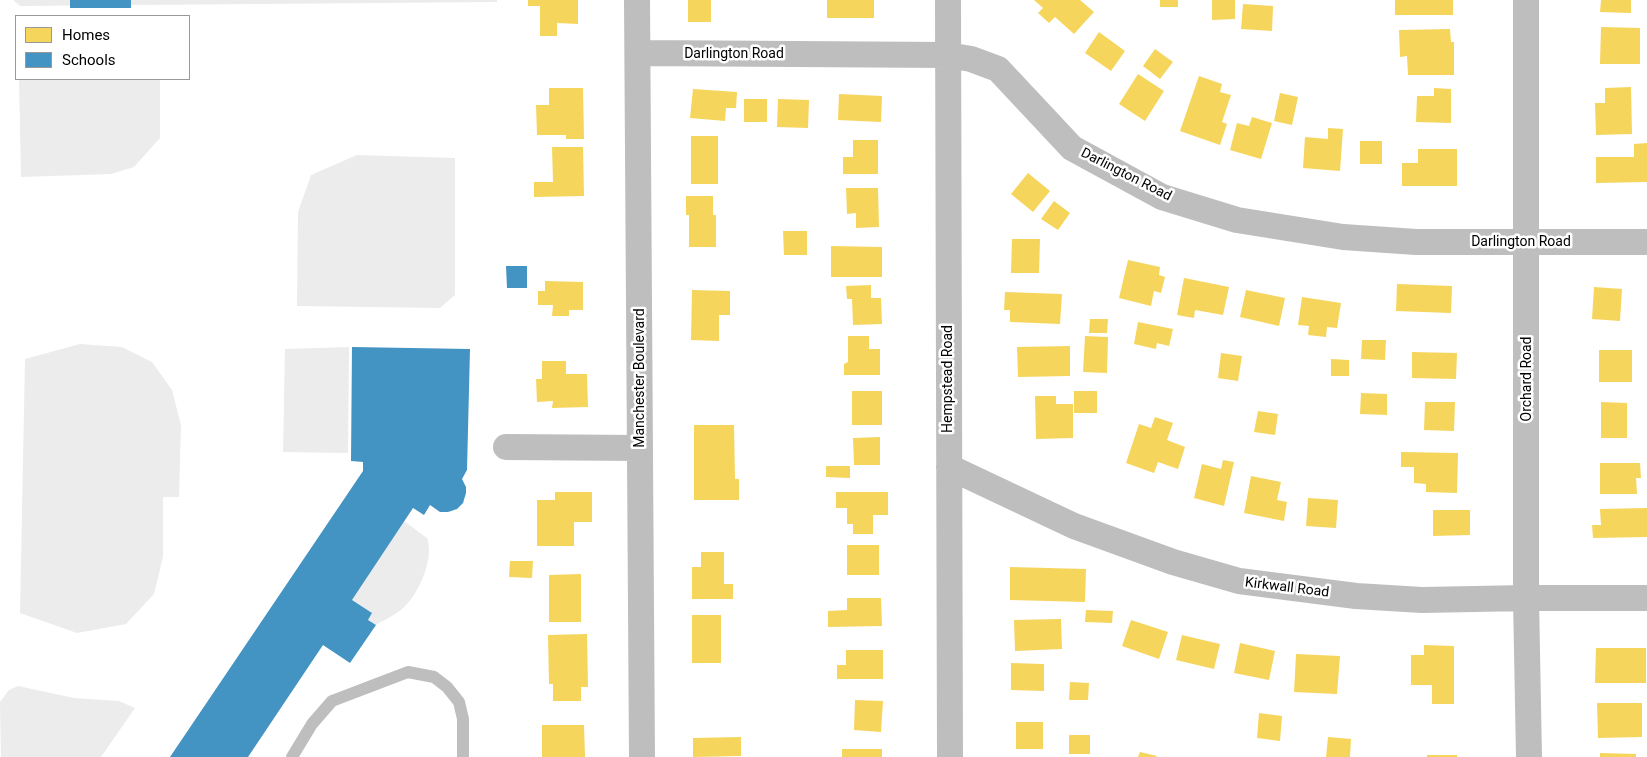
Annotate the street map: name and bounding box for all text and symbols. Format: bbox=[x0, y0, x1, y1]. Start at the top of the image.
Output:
legend bbox=[15, 15, 190, 80]
text: Homes bbox=[62, 26, 110, 44]
street label: Darlington Road bbox=[684, 46, 784, 62]
text: Schools bbox=[62, 51, 116, 69]
street label: Darlington Road bbox=[1078, 145, 1174, 205]
street label: Darlington Road bbox=[1471, 234, 1571, 250]
street label: Manchester Boulevard bbox=[632, 308, 648, 448]
street label: Hempstead Road bbox=[940, 325, 956, 433]
street label: Orchard Road bbox=[1519, 336, 1535, 422]
street label: Kirkwall Road bbox=[1244, 575, 1330, 601]

